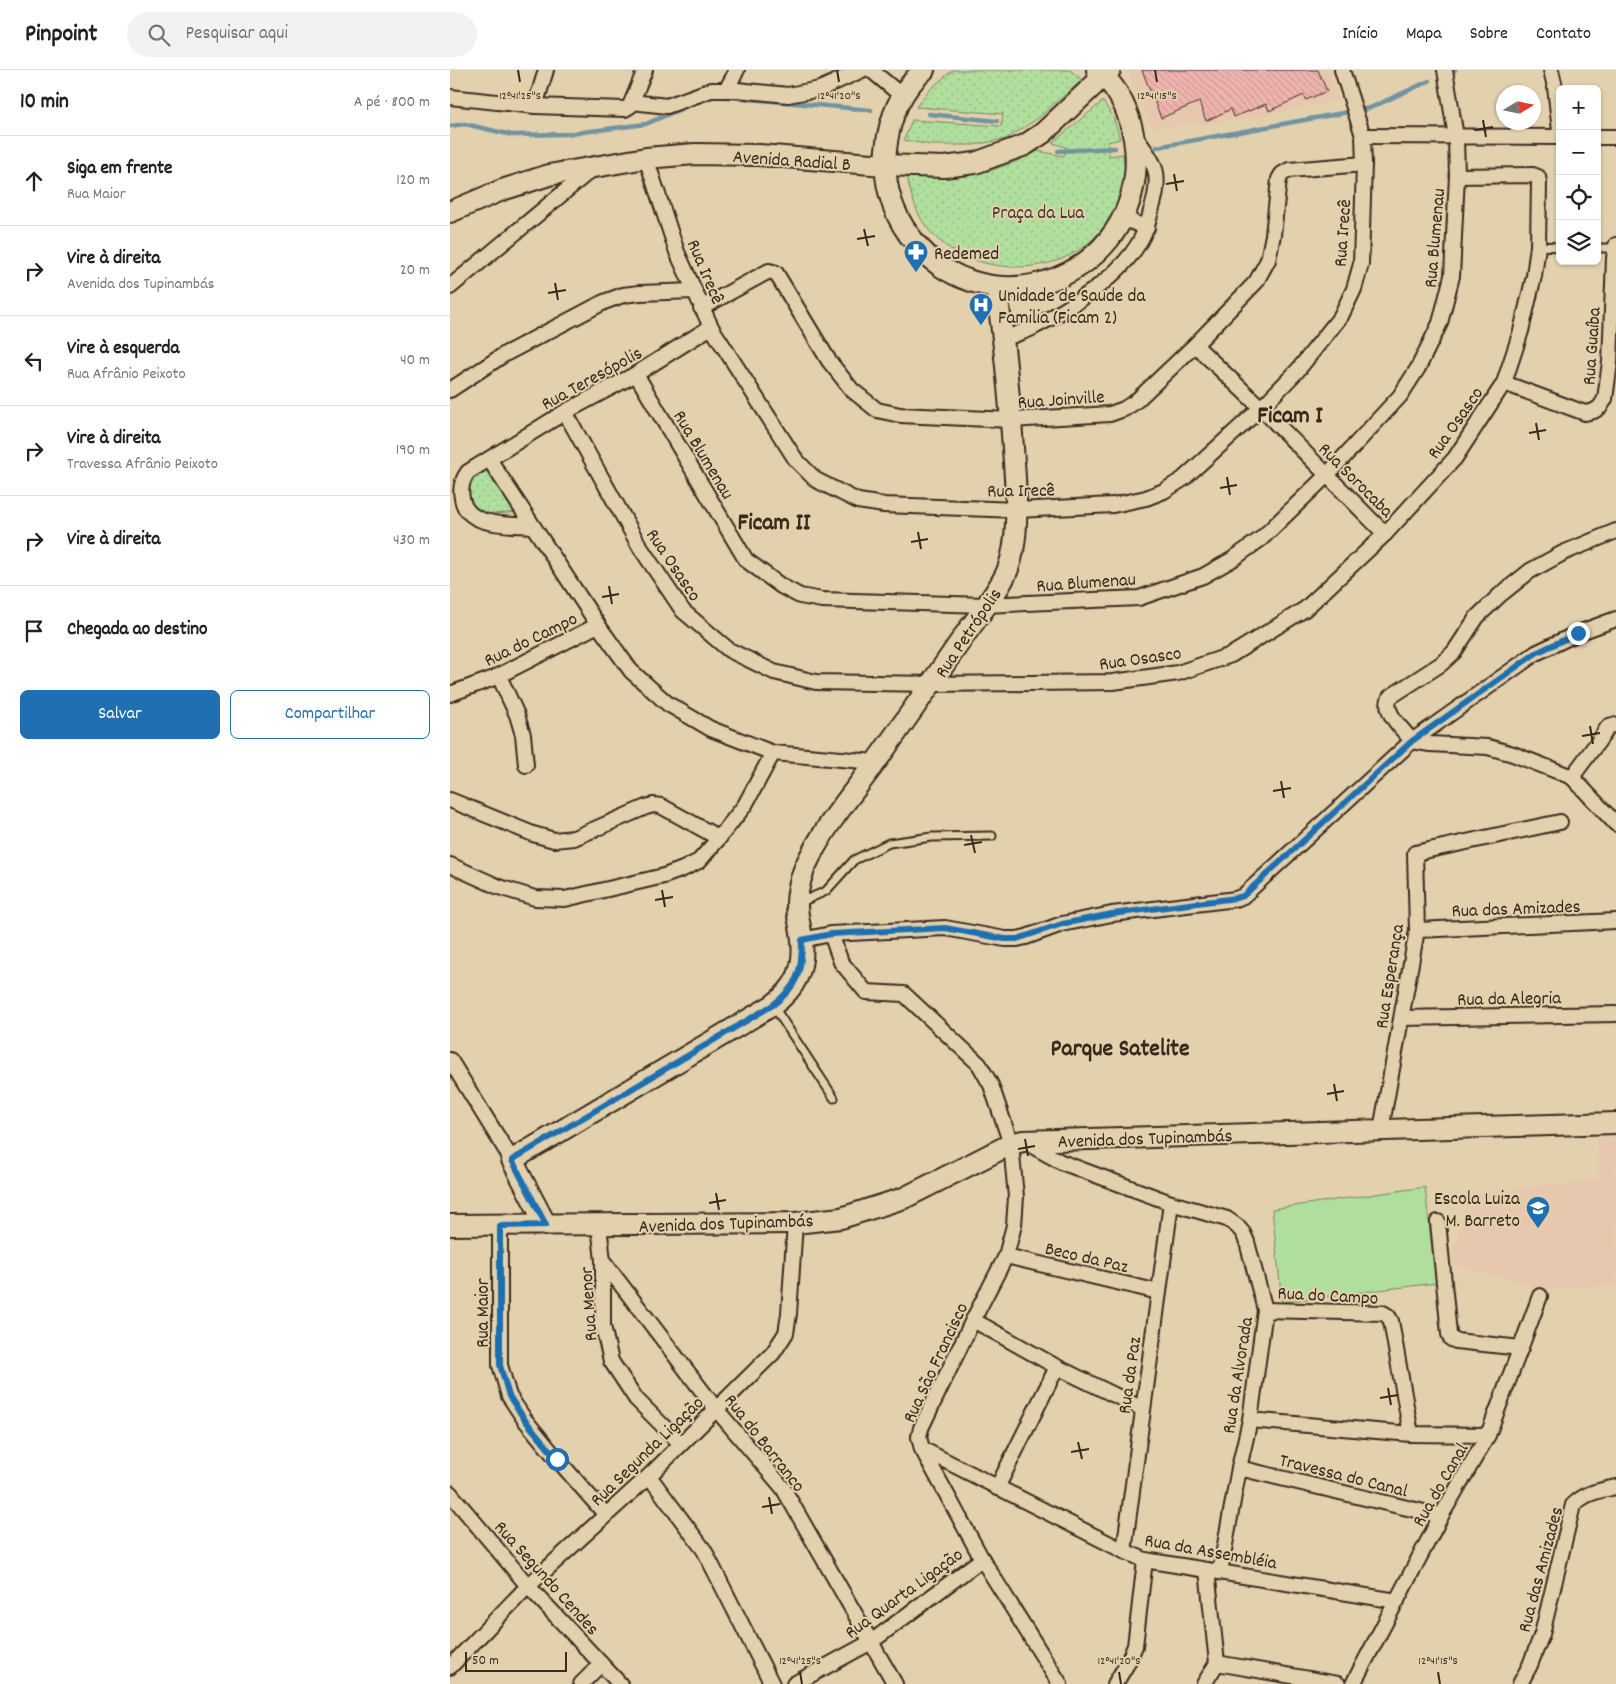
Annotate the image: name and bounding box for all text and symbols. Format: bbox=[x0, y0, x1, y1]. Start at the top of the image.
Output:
search box bbox=[127, 12, 477, 57]
text: Pinpoint bbox=[25, 18, 97, 52]
icon: search bbox=[145, 21, 173, 49]
text: Pesquisar aqui bbox=[185, 21, 288, 48]
text: Início bbox=[1342, 22, 1378, 47]
text: Mapa bbox=[1406, 22, 1442, 47]
text: Sobre bbox=[1470, 22, 1508, 47]
text: Contato bbox=[1536, 22, 1591, 47]
north arrow bbox=[1496, 85, 1541, 130]
map controls bbox=[1556, 85, 1601, 265]
button: + bbox=[1556, 85, 1601, 130]
text: 10 min bbox=[20, 88, 69, 118]
text: 12°41'25"S bbox=[499, 88, 541, 105]
text: 12°41'20"S bbox=[817, 88, 861, 105]
text: 12°41'15"S bbox=[1137, 88, 1177, 105]
text: A pé · 800 m bbox=[354, 91, 430, 114]
button: − bbox=[1556, 130, 1601, 175]
street label: Avenida Radial B bbox=[732, 145, 852, 180]
text: Siga em frente bbox=[67, 156, 172, 183]
icon: ahead bbox=[20, 167, 48, 195]
text: 120 m bbox=[396, 169, 430, 192]
button: locate bbox=[1556, 175, 1601, 220]
text: Rua Maior bbox=[67, 183, 126, 206]
street label: Rua Blumenau bbox=[1419, 187, 1454, 289]
street label: Rua Irecê bbox=[1329, 198, 1360, 268]
park label: Praça da Lua bbox=[992, 201, 1085, 228]
button: layers bbox=[1556, 220, 1601, 265]
street label: Rua Irecê bbox=[678, 236, 729, 309]
pharmacy icon: Redemed bbox=[903, 239, 929, 273]
place label: Redemed bbox=[934, 242, 999, 269]
text: Vire à direita bbox=[67, 246, 160, 273]
icon: right bbox=[20, 257, 48, 285]
text: 20 m bbox=[400, 259, 430, 282]
text: Avenida dos Tupinambás bbox=[67, 273, 215, 296]
place label: Unidade de Saude da Familia (Ficam 2) bbox=[998, 284, 1146, 333]
hospital icon: Unidade de Saude da Familia (Ficam 2) bbox=[968, 292, 994, 326]
street label: Rua Guaíba bbox=[1577, 305, 1610, 386]
text: Vire à esquerda bbox=[67, 336, 179, 363]
street label: Rua Teresópolis bbox=[537, 341, 648, 419]
icon: left bbox=[20, 347, 48, 375]
text: 40 m bbox=[400, 349, 430, 372]
text: Rua Afrânio Peixoto bbox=[67, 363, 186, 386]
street label: Rua Osasco bbox=[1422, 382, 1492, 466]
street label: Rua Joinville bbox=[1017, 385, 1106, 418]
district label: Ficam I bbox=[1257, 400, 1323, 434]
street label: Rua Blumenau bbox=[665, 406, 739, 505]
text: Vire à direita bbox=[67, 426, 160, 453]
icon: right bbox=[20, 437, 48, 465]
street label: Rua Sorocaba bbox=[1311, 438, 1399, 526]
text: 190 m bbox=[396, 439, 430, 462]
text: Travessa Afrânio Peixoto bbox=[67, 453, 218, 476]
street label: Rua Irecê bbox=[987, 478, 1055, 507]
district label: Ficam II bbox=[738, 507, 811, 541]
street label: Rua Osasco bbox=[638, 524, 706, 608]
icon: right bbox=[20, 527, 48, 555]
text: Vire à direita bbox=[67, 527, 160, 554]
text: 430 m bbox=[393, 529, 430, 552]
street label: Rua Blumenau bbox=[1036, 568, 1137, 601]
street label: Rua Petrópolis bbox=[930, 584, 1010, 684]
street label: Rua do Campo bbox=[480, 607, 583, 675]
icon: arrive bbox=[20, 617, 48, 645]
text: Chegada ao destino bbox=[67, 617, 208, 644]
route end bbox=[1567, 622, 1590, 645]
street label: Rua Osasco bbox=[1098, 641, 1183, 680]
button: Salvar bbox=[20, 690, 220, 739]
button: Compartilhar bbox=[230, 690, 430, 739]
street label: Rua das Amizades bbox=[1451, 895, 1581, 926]
street label: Rua Esperança bbox=[1370, 921, 1413, 1031]
street label: Rua da Alegria bbox=[1457, 986, 1562, 1015]
district label: Parque Satelite bbox=[1051, 1033, 1190, 1067]
street label: Avenida dos Tupinambás bbox=[1057, 1124, 1233, 1157]
place label: Escola Luiza M. Barreto bbox=[1434, 1187, 1521, 1236]
school or university icon: Escola Luiza M. Barreto bbox=[1525, 1195, 1551, 1229]
street label: Avenida dos Tupinambás bbox=[638, 1209, 814, 1242]
street label: Beco da Paz bbox=[1042, 1237, 1131, 1282]
street label: Rua Menor bbox=[574, 1266, 607, 1342]
street label: Rua Maior bbox=[471, 1278, 498, 1348]
street label: Rua do Campo bbox=[1277, 1281, 1379, 1314]
street label: Rua São Francisco bbox=[898, 1299, 977, 1428]
street label: Rua da Alvorada bbox=[1217, 1314, 1262, 1436]
street label: Rua da Paz bbox=[1113, 1335, 1150, 1416]
street label: Rua do Barranco bbox=[716, 1389, 810, 1499]
street label: Rua Segunda Ligação bbox=[585, 1391, 711, 1514]
street label: Rua do Canal bbox=[1407, 1438, 1477, 1533]
route start bbox=[546, 1448, 569, 1471]
street label: Travessa do Canal bbox=[1276, 1448, 1411, 1506]
street label: Rua das Amizades bbox=[1513, 1504, 1572, 1636]
street label: Rua Segundo Cendes bbox=[486, 1516, 604, 1643]
street label: Rua da Assembléia bbox=[1142, 1529, 1280, 1579]
street label: Rua Quarta Ligação bbox=[840, 1543, 970, 1647]
scale bar bbox=[465, 1649, 568, 1672]
text: 50 m bbox=[472, 1651, 499, 1671]
text: 12°41'25"S bbox=[779, 1653, 821, 1670]
text: 12°41'20"S bbox=[1097, 1653, 1141, 1670]
text: 12°41'15"S bbox=[1418, 1653, 1458, 1670]

